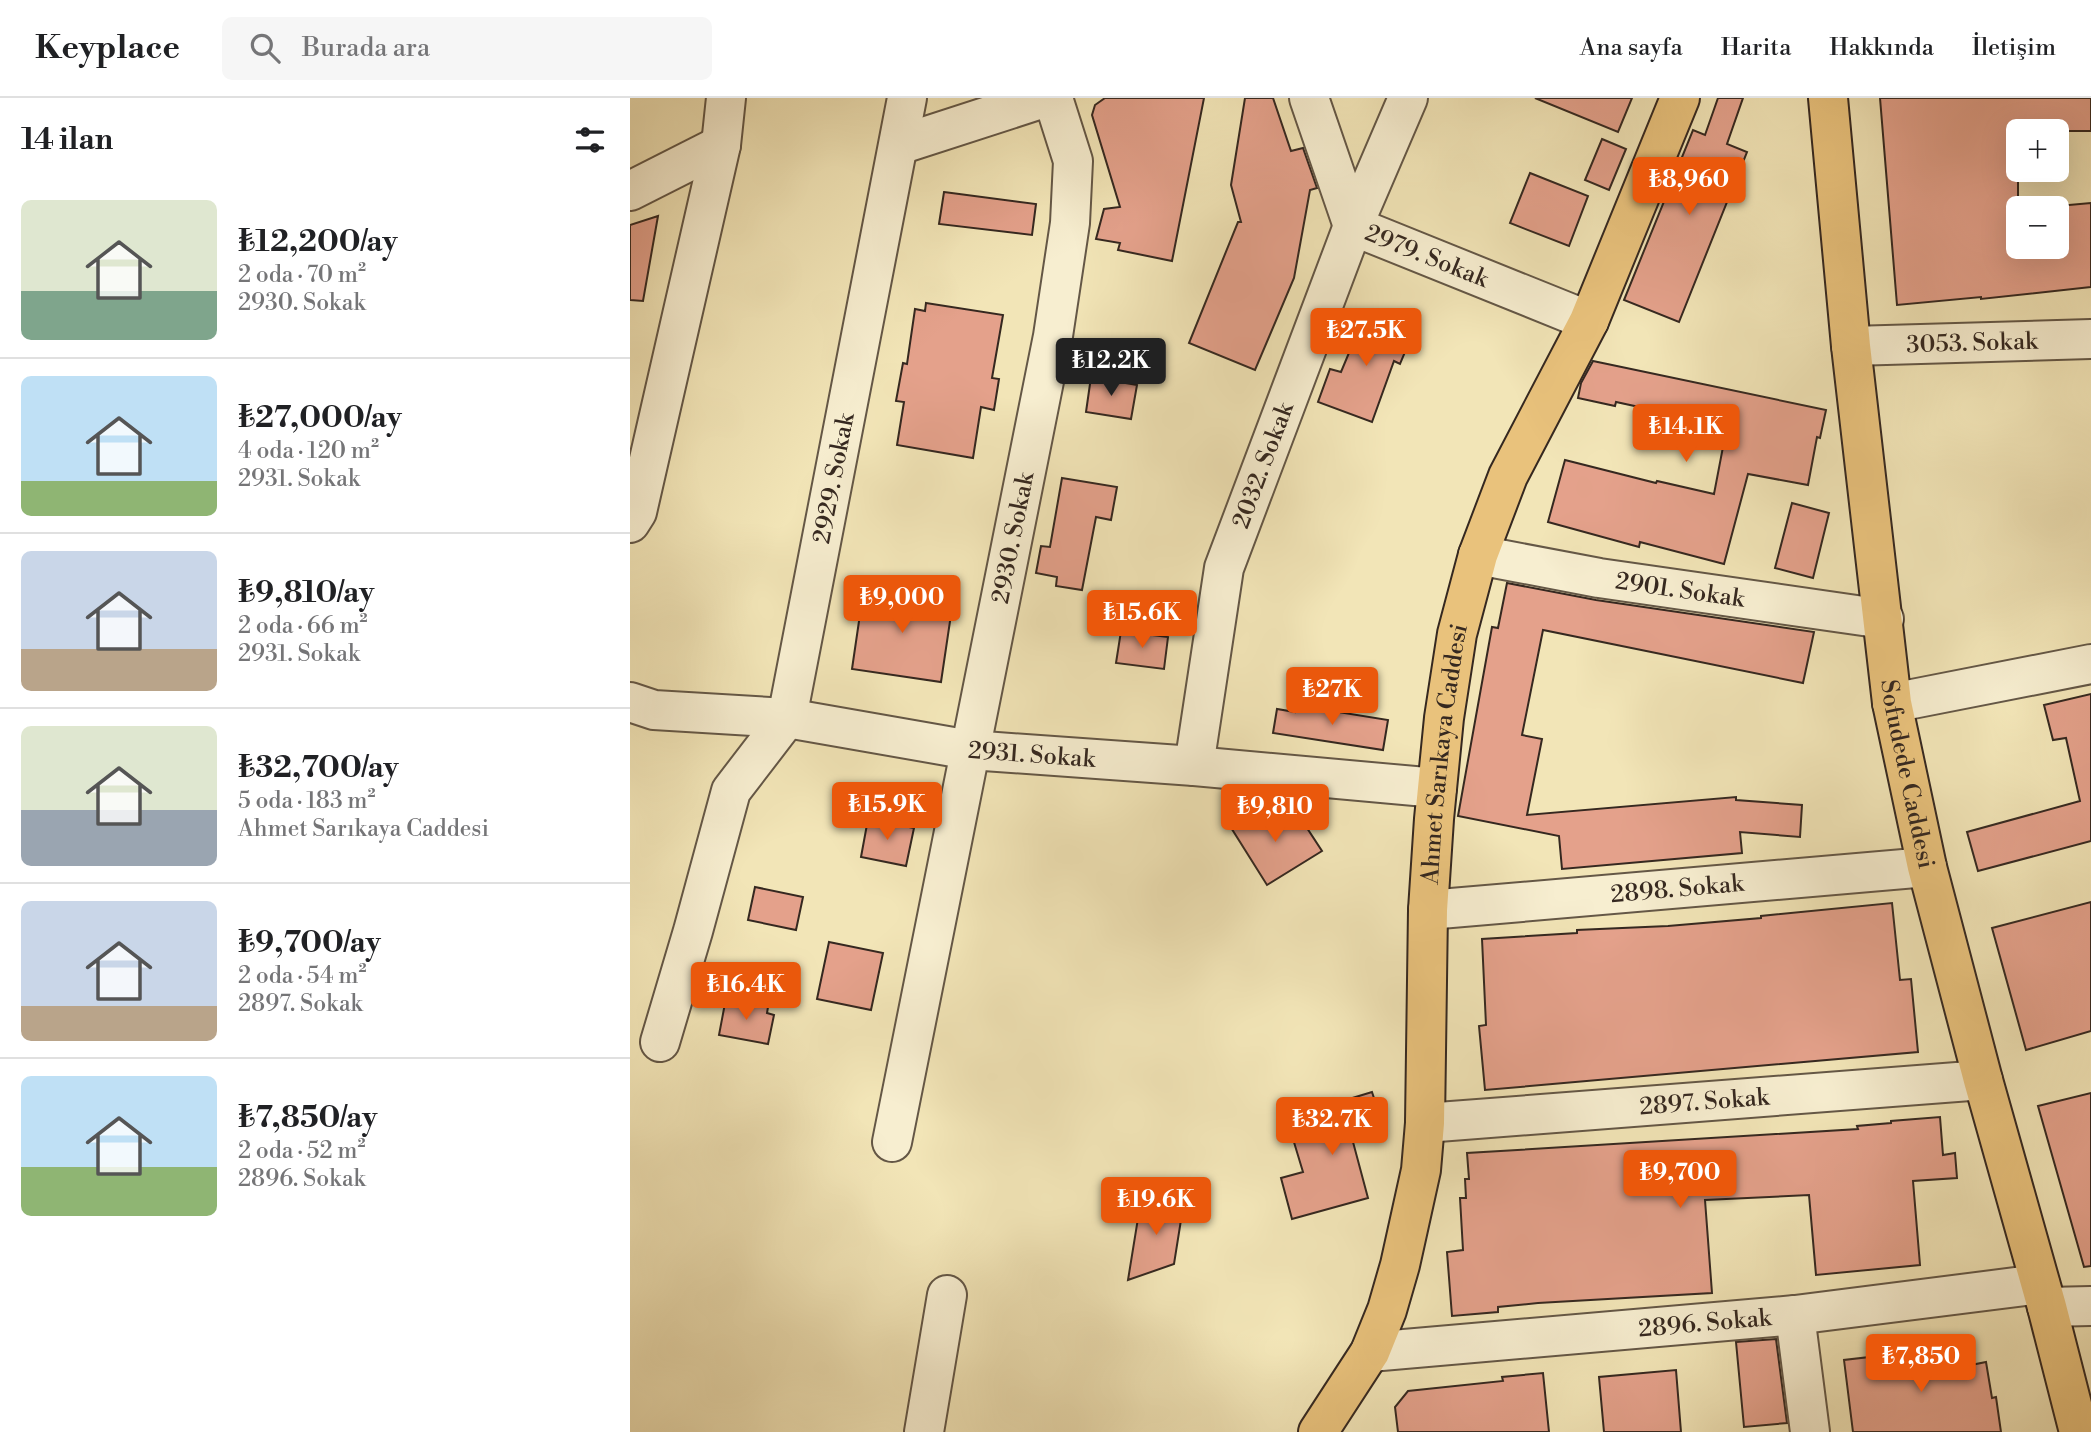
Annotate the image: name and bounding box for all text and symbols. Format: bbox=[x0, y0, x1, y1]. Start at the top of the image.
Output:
search box bbox=[222, 17, 712, 80]
text: Keyplace bbox=[35, 28, 180, 69]
icon: search bbox=[246, 29, 284, 67]
text: Burada ara bbox=[302, 32, 430, 64]
text: Ana sayfa bbox=[1580, 33, 1683, 63]
text: Harita bbox=[1721, 33, 1791, 63]
text: Hakkında bbox=[1829, 33, 1934, 63]
text: İletişim bbox=[1972, 33, 2056, 63]
map controls bbox=[2006, 119, 2069, 259]
button: + bbox=[2006, 119, 2069, 182]
text: 14 ilan bbox=[21, 121, 113, 159]
icon: filters bbox=[571, 121, 609, 159]
pin: ₺8,960 bbox=[1632, 158, 1746, 217]
text: ₺8,960 bbox=[1649, 166, 1729, 194]
button: − bbox=[2006, 196, 2069, 259]
street label: 2979. Sokak bbox=[1361, 218, 1494, 295]
text: ₺12,200/ay bbox=[238, 223, 398, 261]
icon: home bbox=[77, 228, 161, 312]
text: 2 oda · 70 m² bbox=[238, 261, 366, 289]
text: 2930. Sokak bbox=[238, 289, 365, 317]
pin: ₺27.5K bbox=[1309, 308, 1423, 368]
text: ₺27.5K bbox=[1326, 317, 1406, 345]
street label: 3053. Sokak bbox=[1906, 327, 2040, 360]
pin: ₺12.2K bbox=[1054, 338, 1168, 398]
text: ₺12.2K bbox=[1072, 347, 1150, 375]
street label: 2032. Sokak bbox=[1226, 397, 1302, 533]
text: ₺27,000/ay bbox=[238, 399, 402, 437]
icon: home bbox=[77, 404, 161, 488]
pin: ₺14.1K bbox=[1629, 404, 1743, 464]
street label: 2929. Sokak bbox=[807, 409, 862, 546]
text: ₺14.1K bbox=[1649, 413, 1723, 441]
text: 4 oda · 120 m² bbox=[238, 437, 379, 465]
text: 2931. Sokak bbox=[238, 465, 360, 493]
street label: 2930. Sokak bbox=[986, 469, 1042, 606]
street label: 2901. Sokak bbox=[1613, 567, 1748, 615]
text: ₺9,810/ay bbox=[238, 574, 374, 612]
pin: ₺9,000 bbox=[845, 575, 959, 635]
icon: home bbox=[77, 579, 161, 663]
text: ₺9,000 bbox=[860, 584, 945, 612]
pin: ₺15.6K bbox=[1085, 590, 1199, 650]
text: ₺15.6K bbox=[1103, 599, 1181, 627]
text: 2 oda · 66 m² bbox=[238, 612, 368, 640]
street label: Ahmet Sarıkaya Caddesi bbox=[1416, 620, 1475, 886]
text: 2931. Sokak bbox=[238, 640, 360, 668]
pin: ₺27K bbox=[1291, 668, 1373, 727]
text: ₺27K bbox=[1302, 676, 1362, 704]
street label: Sofudede Caddesi bbox=[1873, 678, 1941, 871]
street label: 2931. Sokak bbox=[967, 736, 1097, 775]
text: ₺32,700/ay bbox=[238, 749, 399, 787]
icon: home bbox=[77, 754, 161, 838]
pin: ₺15.9K bbox=[830, 782, 944, 842]
pin: ₺9,810 bbox=[1218, 784, 1332, 844]
text: 5 oda · 183 m² bbox=[238, 787, 376, 815]
text: ₺15.9K bbox=[848, 791, 926, 819]
text: ₺9,810 bbox=[1237, 793, 1313, 821]
text: Ahmet Sarıkaya Caddesi bbox=[238, 815, 489, 843]
street label: 2898. Sokak bbox=[1609, 869, 1746, 910]
text: ₺9,700/ay bbox=[238, 924, 381, 962]
icon: home bbox=[77, 929, 161, 1013]
text: 2 oda · 54 m² bbox=[238, 962, 367, 990]
pin: ₺16.4K bbox=[689, 962, 803, 1022]
text: ₺16.4K bbox=[707, 971, 785, 999]
text: 2897. Sokak bbox=[238, 990, 363, 1018]
street label: 2897. Sokak bbox=[1638, 1082, 1772, 1122]
pin: ₺32.7K bbox=[1275, 1098, 1389, 1157]
text: ₺7,850/ay bbox=[238, 1099, 377, 1137]
icon: home bbox=[77, 1104, 161, 1188]
text: ₺32.7K bbox=[1292, 1106, 1372, 1134]
text: 2 oda · 52 m² bbox=[238, 1137, 366, 1165]
pin: ₺9,700 bbox=[1623, 1150, 1737, 1210]
text: ₺9,700 bbox=[1639, 1159, 1721, 1187]
text: 2896. Sokak bbox=[238, 1165, 366, 1193]
pin: ₺19.6K bbox=[1099, 1178, 1213, 1237]
text: ₺19.6K bbox=[1117, 1186, 1195, 1214]
street label: 2896. Sokak bbox=[1637, 1303, 1774, 1345]
pin: ₺7,850 bbox=[1864, 1334, 1978, 1394]
text: ₺7,850 bbox=[1882, 1343, 1960, 1371]

